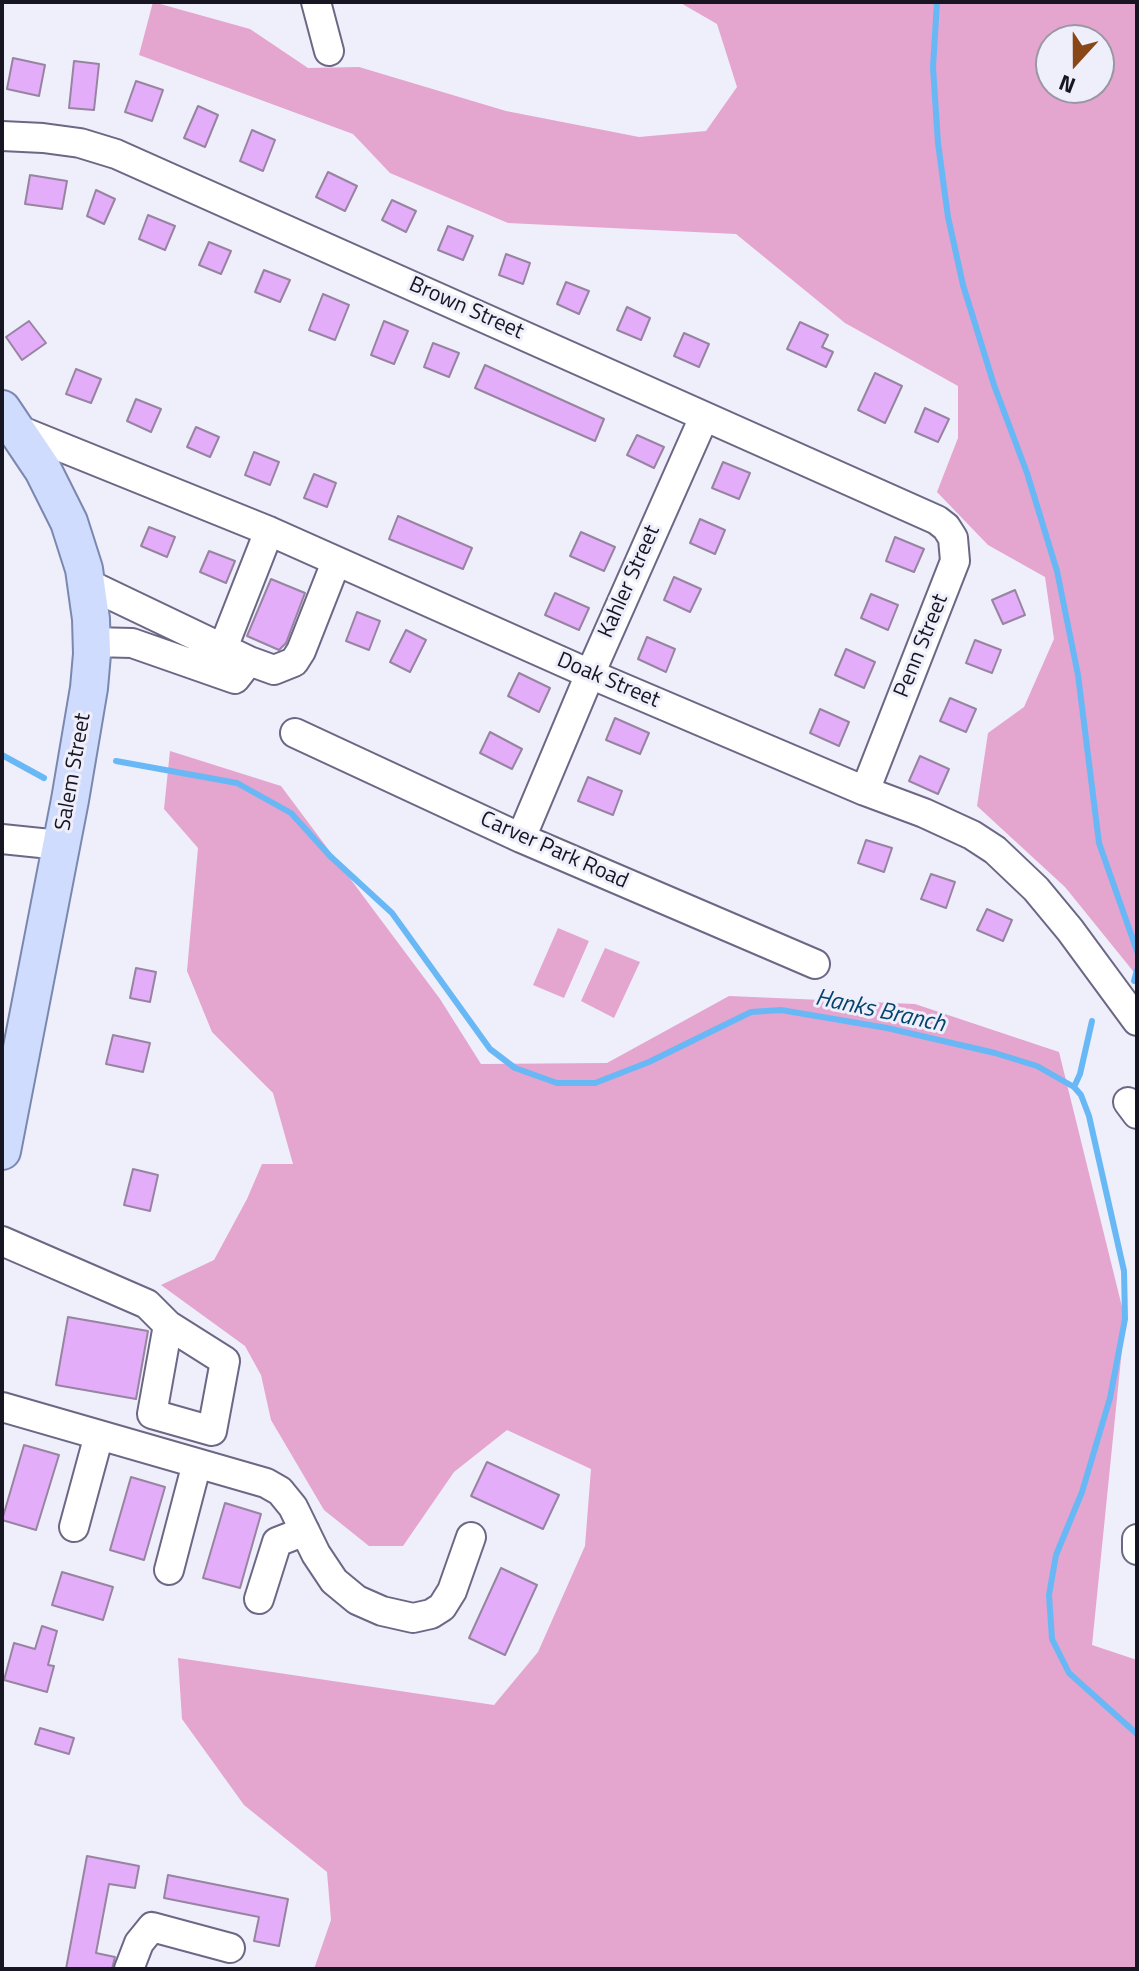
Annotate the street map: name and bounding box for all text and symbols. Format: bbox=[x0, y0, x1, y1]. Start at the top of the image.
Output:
north arrow bbox=[1035, 24, 1115, 104]
text: N bbox=[1054, 66, 1080, 103]
street label: Brown Street bbox=[405, 272, 527, 346]
street label: Kahler Street bbox=[593, 521, 667, 643]
street label: Penn Street bbox=[889, 590, 955, 702]
street label: Doak Street bbox=[553, 648, 663, 714]
street label: Salem Street bbox=[51, 711, 97, 833]
street label: Carver Park Road bbox=[476, 807, 632, 895]
water label: Hanks Branch bbox=[813, 984, 947, 1040]

